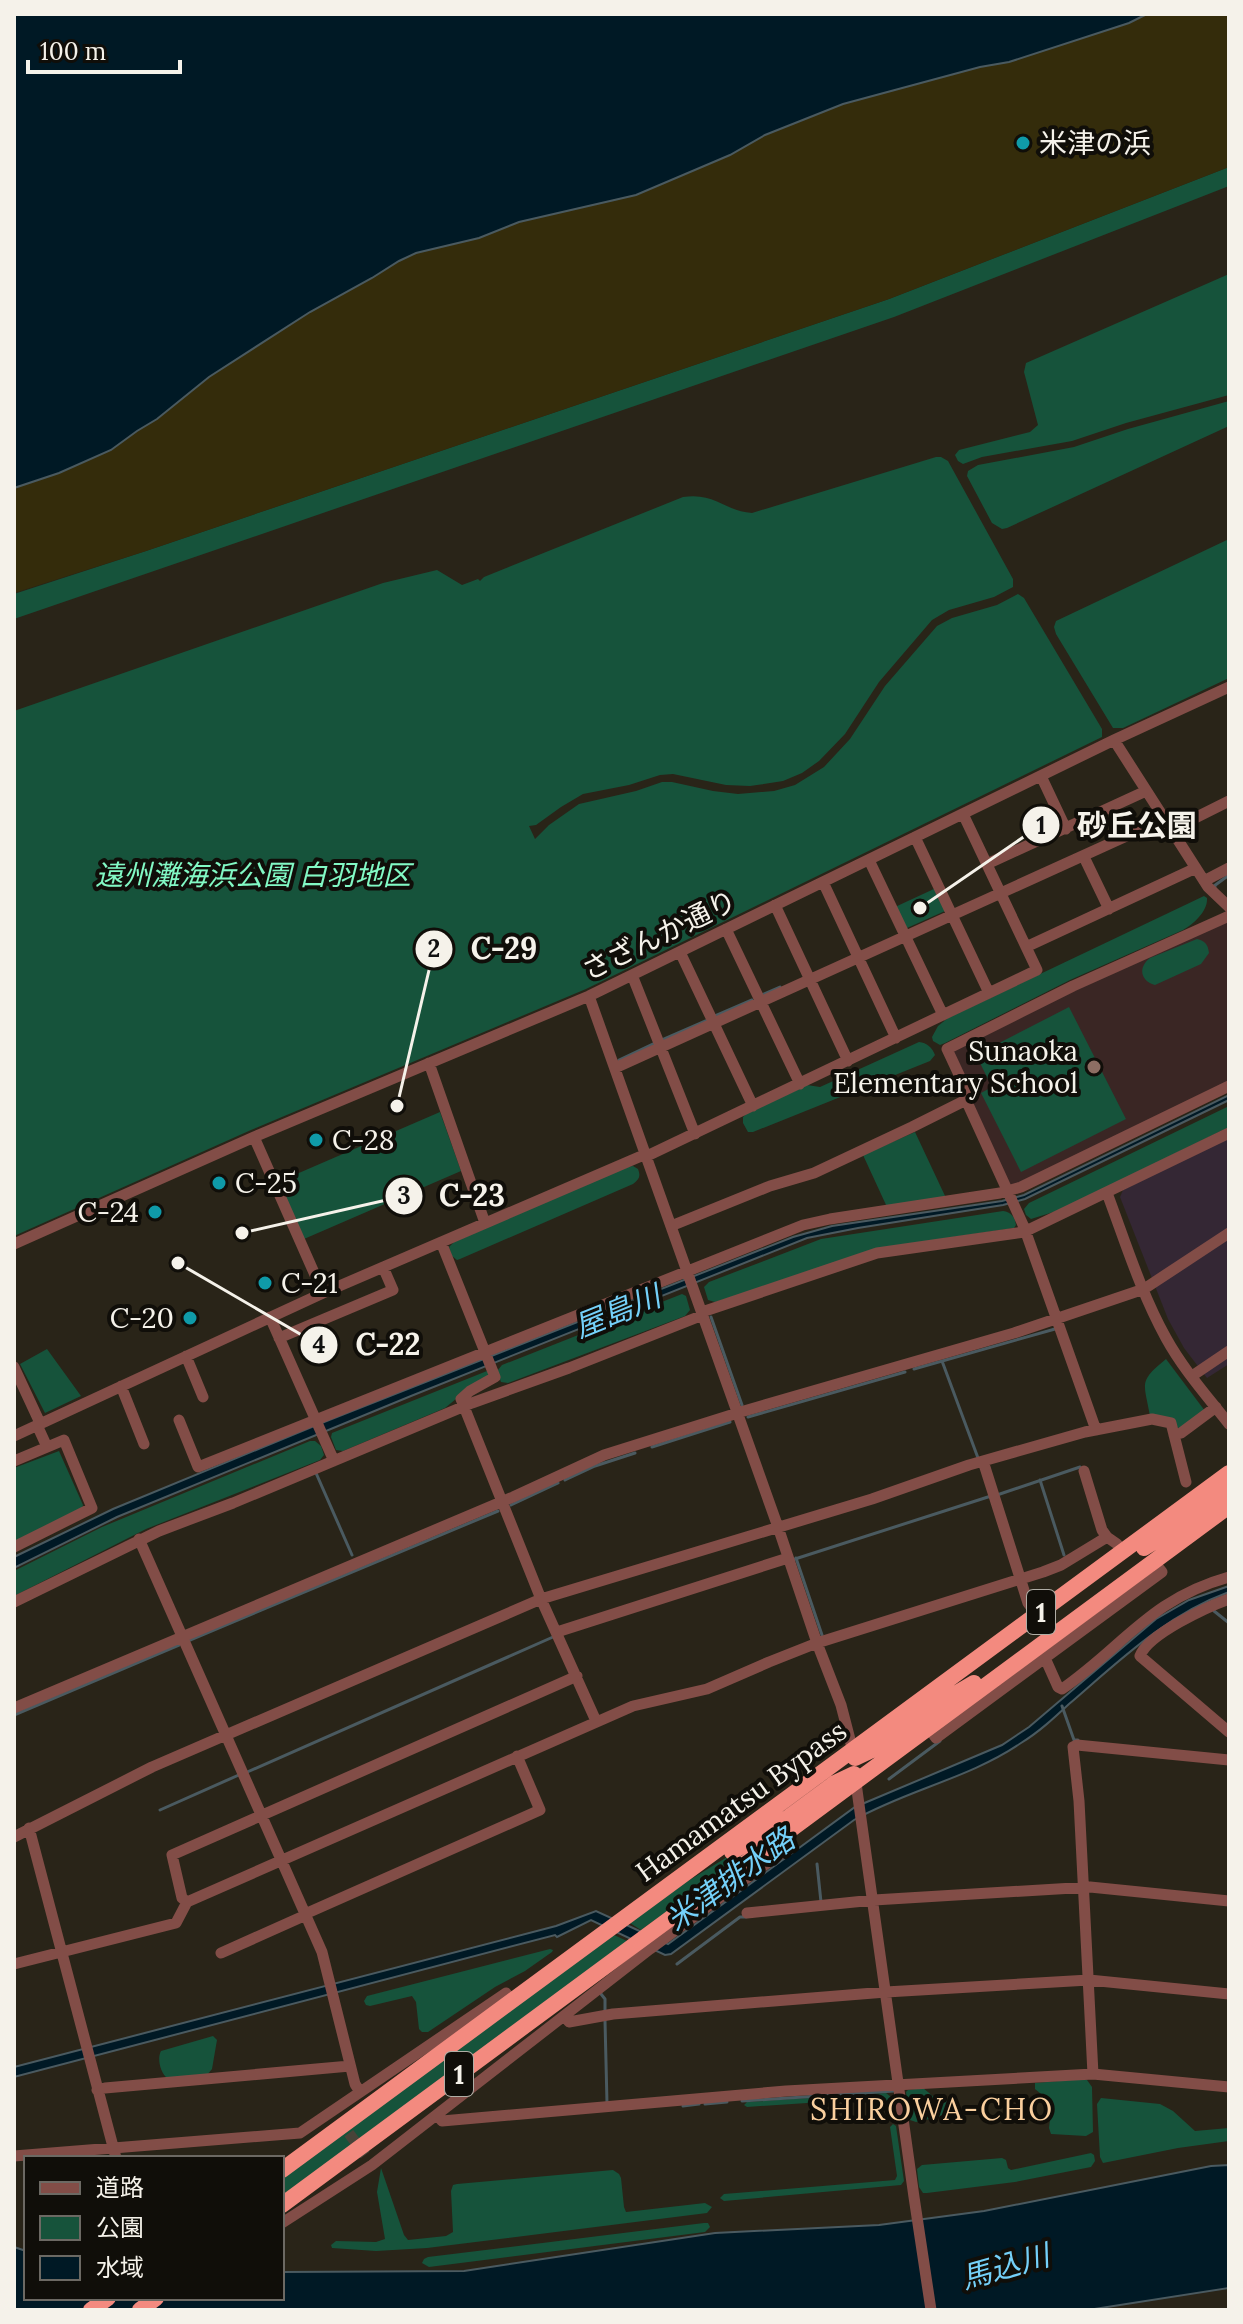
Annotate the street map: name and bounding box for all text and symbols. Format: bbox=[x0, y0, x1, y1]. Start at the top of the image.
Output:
scale bar bbox=[28, 24, 180, 74]
text: 100 m bbox=[40, 36, 106, 67]
place label: 米津の浜 bbox=[1039, 125, 1151, 161]
marker: 米津の浜 bbox=[1014, 134, 1032, 152]
callout: 砂丘公園 bbox=[1021, 798, 1213, 852]
text: 砂丘公園 bbox=[1077, 806, 1197, 844]
text: 1 bbox=[1036, 810, 1046, 841]
park label: 遠州灘海浜公園 白羽地区 bbox=[95, 857, 415, 893]
street label: さざんか通り bbox=[576, 882, 742, 988]
callout: C-29 bbox=[414, 922, 553, 976]
text: C-29 bbox=[471, 929, 537, 967]
text: 2 bbox=[428, 933, 440, 964]
place label: Sunaoka Elementary School bbox=[833, 1033, 1078, 1101]
marker: Sunaoka Elementary School bbox=[1085, 1058, 1103, 1076]
place label: C-28 bbox=[332, 1122, 395, 1158]
marker: C-28 bbox=[307, 1131, 325, 1149]
place label: C-25 bbox=[235, 1165, 297, 1201]
callout: C-23 bbox=[384, 1169, 521, 1223]
marker: C-25 bbox=[210, 1174, 228, 1192]
text: C-23 bbox=[439, 1176, 505, 1214]
text: 3 bbox=[397, 1180, 411, 1211]
place label: C-24 bbox=[78, 1194, 139, 1230]
marker: C-24 bbox=[146, 1203, 164, 1221]
place label: C-21 bbox=[281, 1265, 338, 1301]
marker: C-21 bbox=[256, 1274, 274, 1292]
water label: 屋島川 bbox=[568, 1275, 669, 1345]
place label: C-20 bbox=[110, 1300, 174, 1336]
marker: C-20 bbox=[181, 1309, 199, 1327]
callout: C-22 bbox=[299, 1318, 437, 1372]
text: C-22 bbox=[355, 1325, 421, 1363]
text: 4 bbox=[312, 1329, 326, 1360]
road number: 1 bbox=[1027, 1590, 1055, 1634]
street label: Hamamatsu Bypass bbox=[629, 1712, 853, 1890]
water label: 米津排水路 bbox=[658, 1818, 804, 1938]
road number: 1 bbox=[445, 2052, 473, 2096]
district label: SHIROWA-CHO bbox=[810, 2090, 1054, 2128]
legend bbox=[24, 2156, 284, 2300]
text: 道路 bbox=[96, 2172, 144, 2203]
text: 公園 bbox=[96, 2212, 144, 2243]
water label: 馬込川 bbox=[957, 2235, 1056, 2297]
text: 水域 bbox=[96, 2252, 144, 2283]

